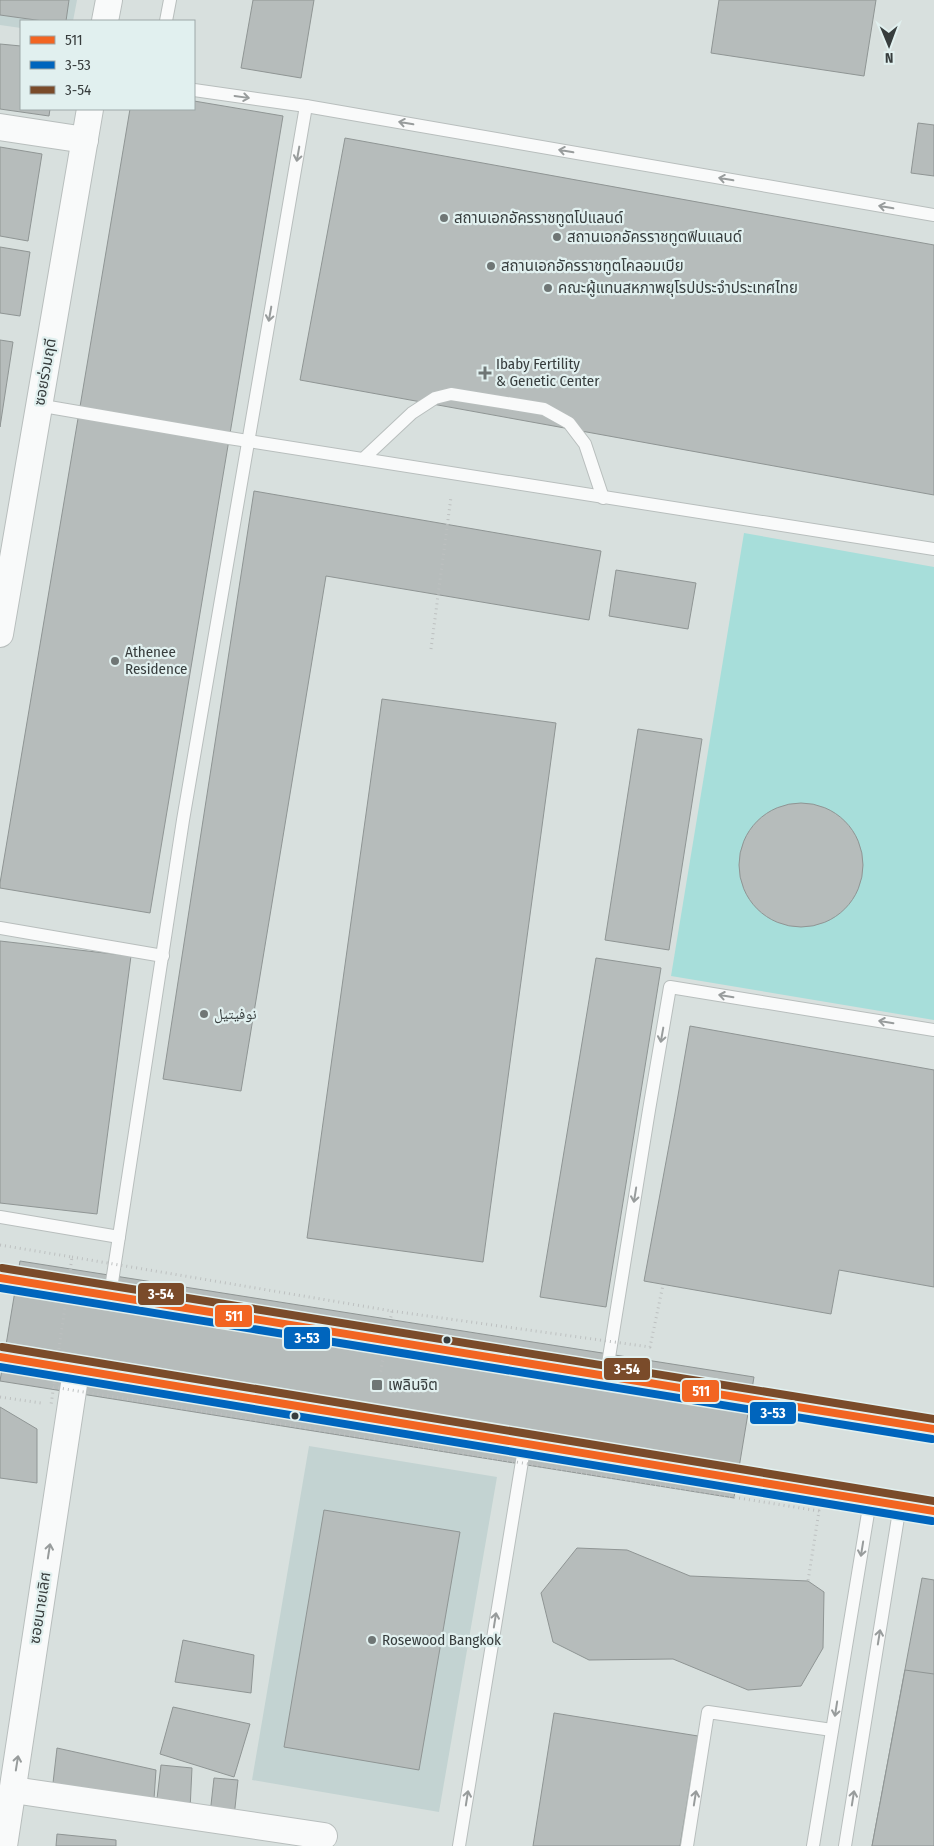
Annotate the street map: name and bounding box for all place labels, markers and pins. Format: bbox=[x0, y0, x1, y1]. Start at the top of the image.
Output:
place label: สถานเอกอัครราชทูตโปแลนด์ bbox=[454, 209, 623, 227]
marker: สถานเอกอัครราชทูตโปแลนด์ bbox=[438, 212, 450, 224]
place label: สถานเอกอัครราชทูตฟินแลนด์ bbox=[567, 228, 742, 246]
marker: สถานเอกอัครราชทูตฟินแลนด์ bbox=[551, 231, 563, 243]
place label: สถานเอกอัครราชทูตโคลอมเบีย bbox=[501, 257, 684, 275]
marker: สถานเอกอัครราชทูตโคลอมเบีย bbox=[485, 260, 497, 272]
place label: คณะผู้แทนสหภาพยุโรปประจำประเทศไทย bbox=[558, 279, 798, 297]
marker: คณะผู้แทนสหภาพยุโรปประจำประเทศไทย bbox=[542, 282, 554, 294]
place label: Ibaby Fertility & Genetic Center bbox=[496, 355, 600, 390]
marker: Ibaby Fertility & Genetic Center bbox=[478, 366, 492, 380]
place label: Athenee Residence bbox=[125, 643, 187, 678]
marker: Athenee Residence bbox=[109, 655, 121, 667]
place label: نوفيتيل bbox=[214, 1005, 257, 1024]
marker: نوفيتيل bbox=[198, 1008, 210, 1020]
unlabelled marker bbox=[442, 1335, 452, 1345]
place label: เพลินจิต bbox=[388, 1376, 438, 1394]
marker: เพลินจิต bbox=[370, 1378, 384, 1392]
unlabelled marker bbox=[290, 1411, 300, 1421]
place label: Rosewood Bangkok bbox=[382, 1631, 501, 1649]
marker: Rosewood Bangkok bbox=[366, 1634, 378, 1646]

